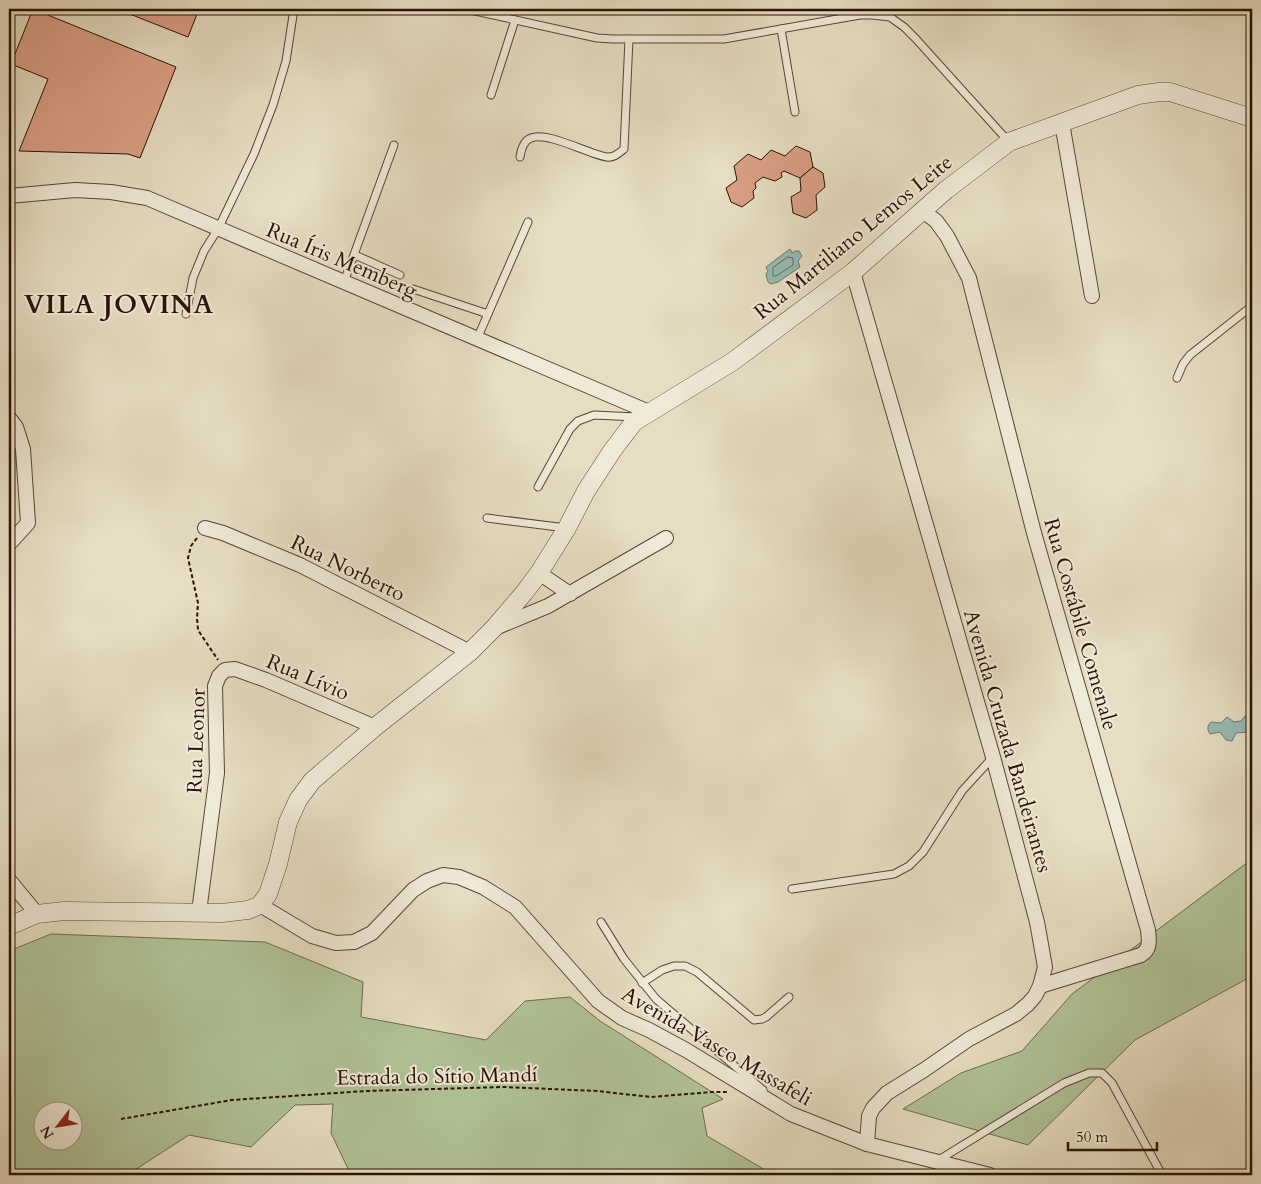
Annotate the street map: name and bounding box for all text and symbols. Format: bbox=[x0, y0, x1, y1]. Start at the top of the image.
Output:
street label: Rua Martiliano Lemos Leite bbox=[748, 148, 959, 327]
street label: Rua Íris Memberg bbox=[262, 216, 422, 305]
district label: VILA JOVINA bbox=[24, 287, 214, 322]
street label: Rua Costábile Comenale bbox=[1036, 515, 1125, 733]
street label: Rua Norberto bbox=[286, 528, 410, 609]
street label: Avenida Cruzada Bandeirantes bbox=[956, 606, 1059, 876]
street label: Rua Lívio bbox=[262, 647, 354, 708]
street label: Rua Leonor bbox=[180, 688, 213, 794]
street label: Avenida Vasco Massafeli bbox=[616, 980, 818, 1113]
street label: Estrada do Sítio Mandí bbox=[336, 1060, 538, 1093]
north arrow bbox=[32, 1102, 82, 1152]
scale bar bbox=[1068, 1119, 1157, 1151]
text: N bbox=[36, 1122, 59, 1143]
text: 50 m bbox=[1076, 1127, 1108, 1147]

